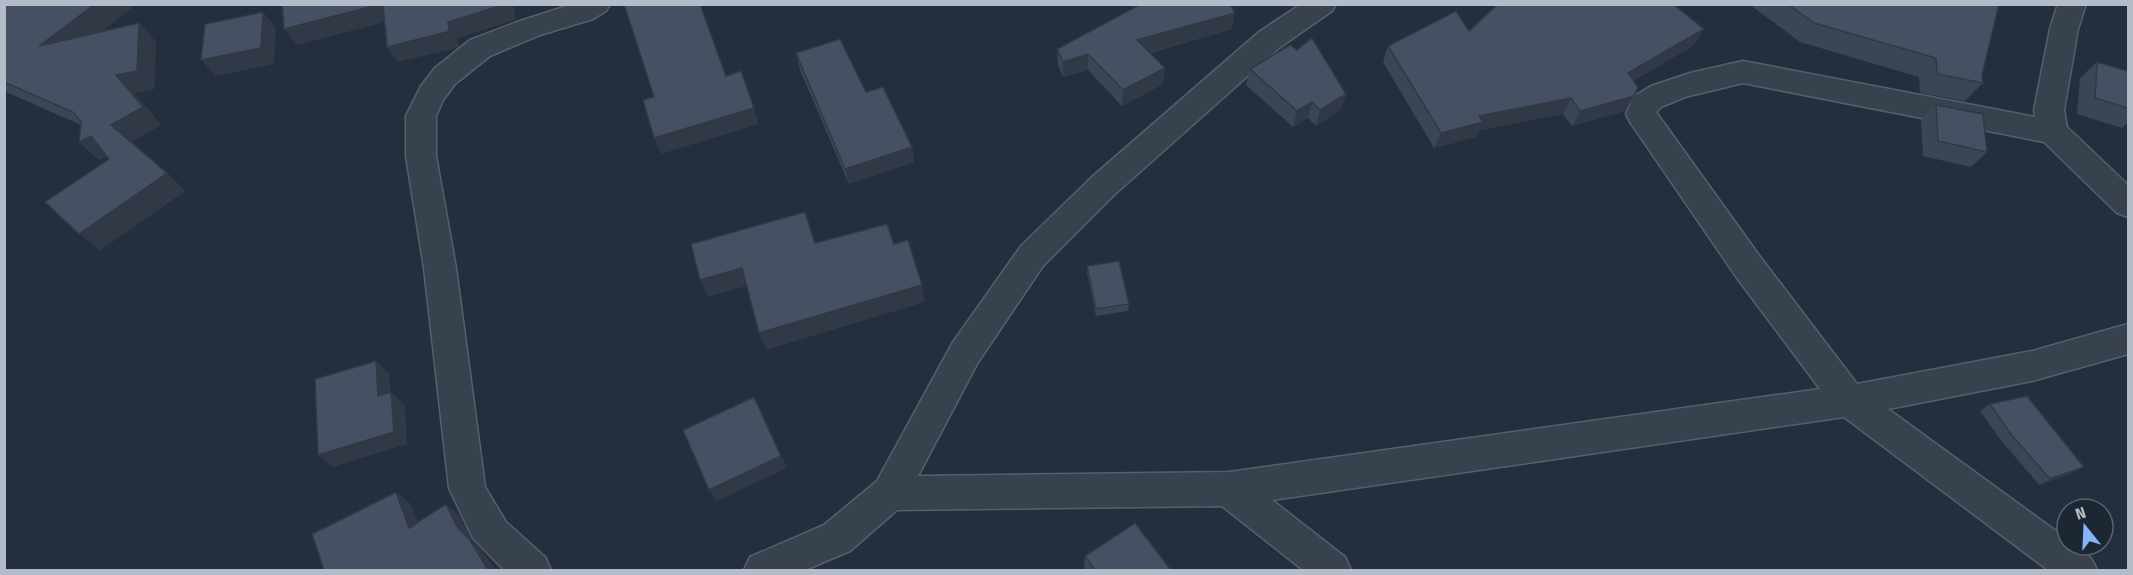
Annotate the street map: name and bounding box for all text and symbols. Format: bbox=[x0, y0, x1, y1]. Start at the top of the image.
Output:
north arrow bbox=[2055, 497, 2115, 557]
text: N bbox=[2073, 503, 2088, 524]

